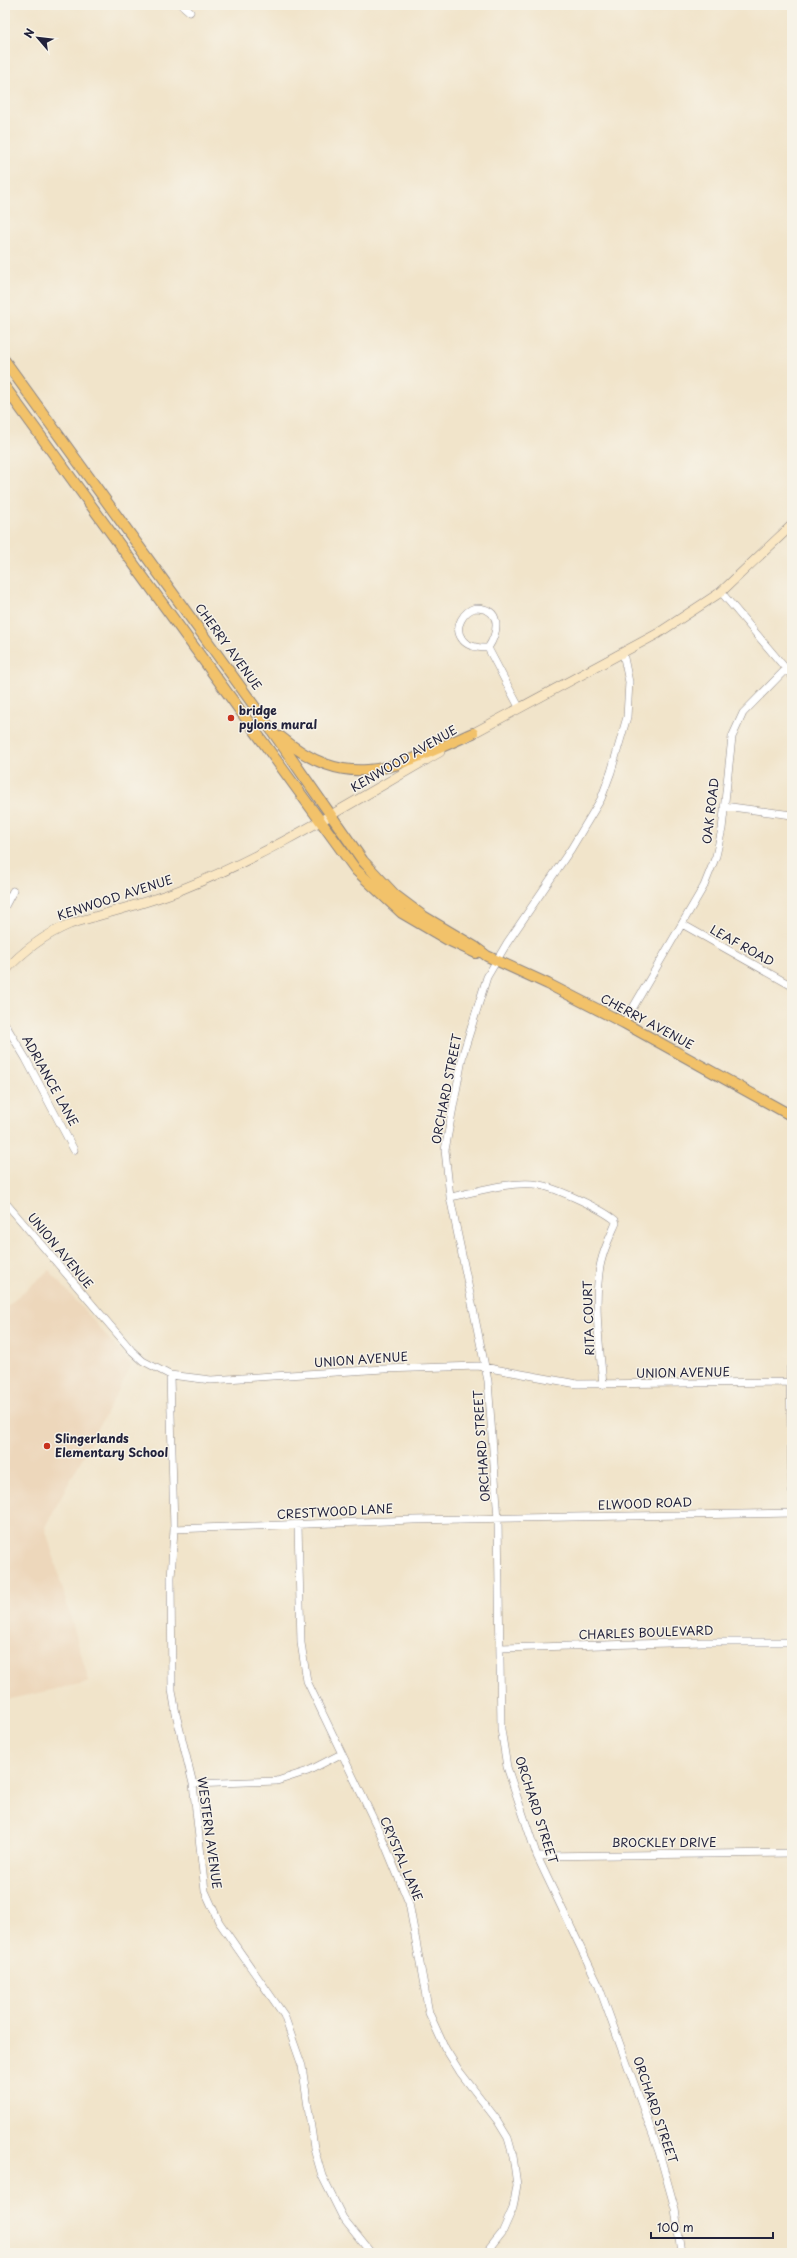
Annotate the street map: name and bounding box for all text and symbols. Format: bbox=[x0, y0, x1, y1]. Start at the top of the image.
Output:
north arrow bbox=[18, 18, 58, 58]
text: N bbox=[19, 25, 38, 41]
street label: CHERRY AVENUE bbox=[191, 599, 266, 693]
place label: bridge pylons mural bbox=[239, 701, 318, 733]
marker: bridge pylons mural bbox=[226, 713, 236, 723]
street label: KENWOOD AVENUE bbox=[347, 720, 460, 796]
street label: OAK ROAD bbox=[697, 777, 723, 845]
street label: KENWOOD AVENUE bbox=[55, 870, 175, 924]
street label: LEAF ROAD bbox=[707, 920, 778, 970]
street label: CHERRY AVENUE bbox=[598, 989, 697, 1053]
street label: ORCHARD STREET bbox=[426, 1031, 466, 1146]
street label: ADRIANCE LANE bbox=[18, 1032, 83, 1129]
street label: UNION AVENUE bbox=[24, 1208, 98, 1292]
street label: RITA COURT bbox=[578, 1279, 598, 1356]
street label: UNION AVENUE bbox=[313, 1347, 409, 1371]
street label: UNION AVENUE bbox=[636, 1362, 730, 1382]
street label: ORCHARD STREET bbox=[468, 1389, 494, 1503]
place label: Slingerlands Elementary School bbox=[55, 1429, 168, 1461]
marker: Slingerlands Elementary School bbox=[42, 1441, 52, 1451]
street label: ELWOOD ROAD bbox=[598, 1492, 692, 1514]
street label: CRESTWOOD LANE bbox=[276, 1499, 394, 1523]
street label: CHARLES BOULEVARD bbox=[578, 1621, 714, 1643]
street label: ORCHARD STREET bbox=[511, 1754, 563, 1866]
street label: WESTERN AVENUE bbox=[193, 1776, 227, 1890]
street label: CRYSTAL LANE bbox=[376, 1814, 428, 1904]
street label: BROCKLEY DRIVE bbox=[611, 1833, 717, 1851]
street label: ORCHARD STREET bbox=[629, 2054, 683, 2166]
scale bar bbox=[651, 2214, 773, 2240]
text: 100 m bbox=[657, 2218, 694, 2236]

